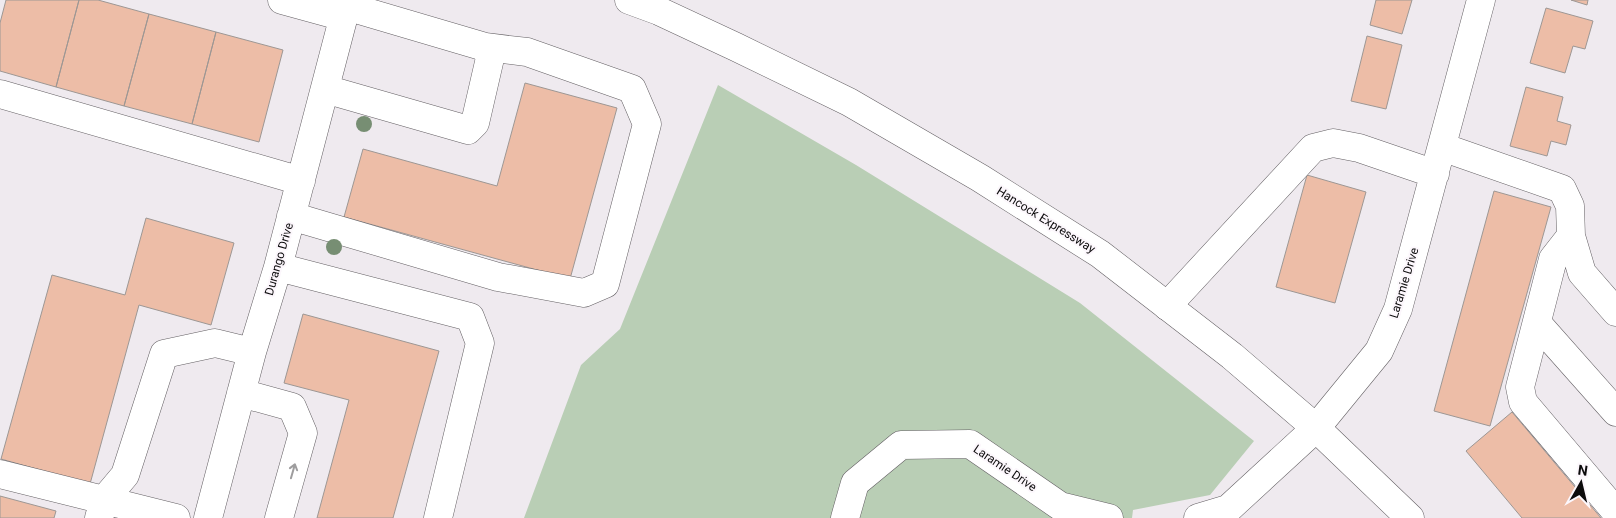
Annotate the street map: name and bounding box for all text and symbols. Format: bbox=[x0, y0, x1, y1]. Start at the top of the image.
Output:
street label: Hancock Expressway bbox=[994, 184, 1098, 256]
street label: Durango Drive bbox=[262, 221, 296, 297]
street label: Laramie Drive bbox=[1387, 246, 1421, 320]
street label: Laramie Drive bbox=[971, 442, 1039, 494]
north arrow bbox=[1556, 458, 1606, 508]
text: N bbox=[1577, 462, 1589, 479]
one-way arrow bbox=[288, 464, 298, 480]

